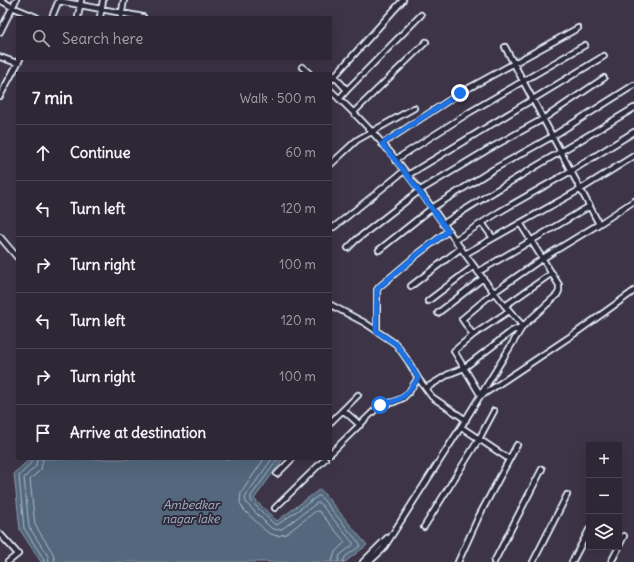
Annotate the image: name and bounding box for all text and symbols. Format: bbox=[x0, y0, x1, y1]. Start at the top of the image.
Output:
search box bbox=[16, 16, 332, 60]
icon: search bbox=[30, 27, 52, 49]
text: Search here bbox=[62, 29, 143, 48]
route end bbox=[451, 84, 469, 102]
text: 7 min bbox=[32, 87, 73, 109]
text: Walk · 500 m bbox=[239, 90, 316, 107]
icon: ahead bbox=[32, 142, 54, 164]
text: Continue bbox=[70, 143, 131, 162]
text: 60 m bbox=[285, 144, 316, 161]
icon: left bbox=[32, 198, 54, 220]
text: Turn left bbox=[70, 199, 125, 218]
text: 120 m bbox=[281, 200, 316, 217]
icon: right bbox=[32, 254, 54, 276]
text: Turn right bbox=[70, 255, 135, 274]
text: 100 m bbox=[279, 256, 316, 273]
icon: left bbox=[32, 310, 54, 332]
text: Turn left bbox=[70, 311, 125, 330]
text: 120 m bbox=[281, 312, 316, 329]
icon: right bbox=[32, 366, 54, 388]
text: Turn right bbox=[70, 367, 135, 386]
text: 100 m bbox=[279, 368, 316, 385]
route start bbox=[371, 396, 389, 414]
icon: arrive bbox=[32, 422, 54, 444]
text: Arrive at destination bbox=[70, 423, 206, 442]
map controls bbox=[586, 442, 622, 550]
button: + bbox=[586, 442, 622, 478]
button: − bbox=[586, 478, 622, 514]
water label: Ambedkar nagar lake bbox=[162, 497, 221, 526]
button: layers bbox=[586, 514, 622, 550]

